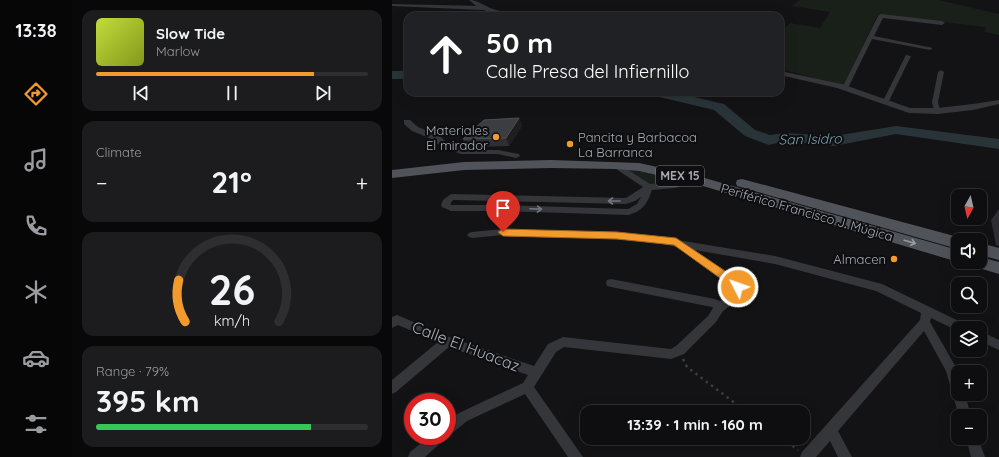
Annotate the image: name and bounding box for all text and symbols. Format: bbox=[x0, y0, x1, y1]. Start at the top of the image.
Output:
text: 13:38 bbox=[15, 19, 57, 42]
text: Slow Tide bbox=[156, 24, 225, 43]
text: 50 m bbox=[486, 25, 553, 60]
icon: ahead bbox=[420, 28, 472, 80]
text: Marlow bbox=[156, 43, 200, 59]
text: Calle Presa del Infiernillo bbox=[486, 60, 689, 83]
icon: directions bbox=[22, 80, 50, 108]
icon: previous bbox=[130, 82, 152, 104]
icon: pause bbox=[221, 82, 243, 104]
icon: next bbox=[312, 82, 334, 104]
place label: Materiales El mirador bbox=[426, 122, 488, 153]
place label: Pancita y Barbacoa La Barranca bbox=[578, 129, 697, 160]
water label: San Isidro bbox=[778, 129, 842, 149]
marker: Materiales El mirador bbox=[491, 132, 501, 142]
marker: Pancita y Barbacoa La Barranca bbox=[565, 139, 575, 149]
text: Climate bbox=[96, 144, 142, 160]
icon: music bbox=[22, 146, 50, 174]
text: 21° bbox=[211, 163, 252, 201]
road number: MEX 15 bbox=[656, 166, 704, 186]
text: − bbox=[96, 169, 107, 197]
text: + bbox=[356, 169, 368, 197]
street label: Periférico Francisco J. Múgica bbox=[719, 180, 895, 244]
north arrow bbox=[951, 189, 987, 225]
map controls bbox=[951, 189, 987, 445]
pin bbox=[486, 191, 520, 232]
icon: arrive bbox=[492, 197, 514, 219]
one-way arrow bbox=[608, 197, 621, 205]
one-way arrow bbox=[529, 205, 542, 213]
icon: phone bbox=[22, 212, 50, 240]
button: sound bbox=[951, 233, 987, 269]
one-way arrow bbox=[903, 239, 916, 246]
place label: Almacen bbox=[833, 251, 886, 267]
marker: Almacen bbox=[889, 254, 899, 264]
text: 26 bbox=[209, 263, 255, 315]
position arrow bbox=[717, 266, 759, 308]
button: search bbox=[951, 277, 987, 313]
icon: climate bbox=[22, 278, 50, 306]
text: km/h bbox=[214, 312, 250, 330]
street label: Calle El Huacaz bbox=[409, 316, 523, 376]
button: layers bbox=[951, 321, 987, 357]
icon: car bbox=[22, 344, 50, 372]
text: Range · 79% bbox=[96, 363, 169, 379]
button: + bbox=[951, 365, 987, 401]
text: 395 km bbox=[96, 382, 200, 420]
speed limit sign: 30 bbox=[404, 393, 456, 445]
button: − bbox=[951, 409, 987, 445]
icon: filters bbox=[22, 410, 50, 438]
text: 13:39 · 1 min · 160 m bbox=[627, 415, 763, 434]

